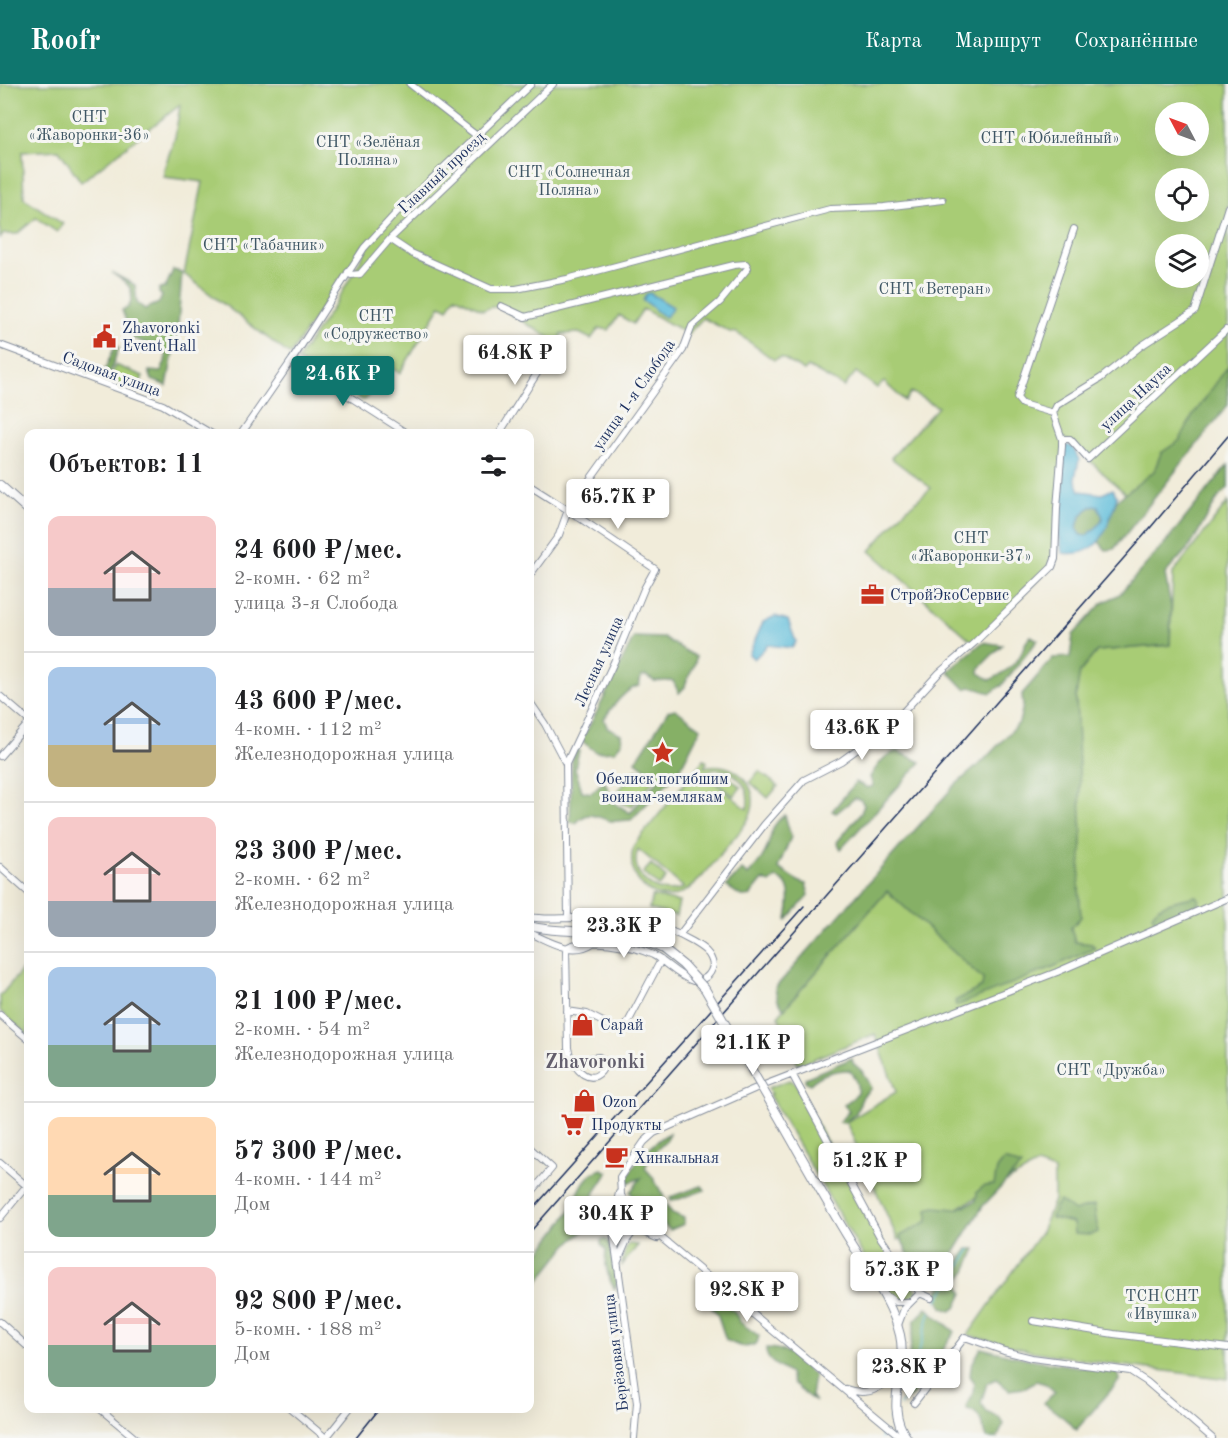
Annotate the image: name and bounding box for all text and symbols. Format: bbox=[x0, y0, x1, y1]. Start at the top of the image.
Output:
text: Roofr bbox=[30, 28, 101, 56]
text: Карта bbox=[865, 31, 922, 52]
text: Маршрут bbox=[955, 31, 1041, 52]
text: Сохранённые bbox=[1074, 31, 1198, 52]
north arrow bbox=[1155, 102, 1209, 156]
map controls bbox=[1155, 102, 1209, 288]
park label: СНТ «Жаворонки-36» bbox=[28, 110, 150, 144]
street label: Главный проезд bbox=[396, 129, 489, 218]
park label: СНТ «Юбилейный» bbox=[980, 131, 1120, 147]
park label: СНТ «Зелёная Поляна» bbox=[316, 135, 420, 169]
park label: СНТ «Солнечная Поляна» bbox=[508, 165, 630, 199]
button: locate bbox=[1155, 168, 1209, 222]
button: layers bbox=[1155, 234, 1209, 288]
park label: СНТ «Табачник» bbox=[203, 238, 325, 254]
park label: СНТ «Ветеран» bbox=[879, 282, 991, 298]
park label: СНТ «Содружество» bbox=[323, 309, 429, 343]
place label: Zhavoronki Event Hall bbox=[122, 321, 200, 355]
public building icon: Zhavoronki Event Hall bbox=[91, 323, 117, 349]
pin: 64.8K ₽ bbox=[460, 335, 570, 386]
street label: улица 1-я Слобода bbox=[590, 337, 679, 454]
text: 64.8K ₽ bbox=[477, 344, 553, 364]
street label: Садовая улица bbox=[60, 350, 163, 400]
pin: 24.6K ₽ bbox=[288, 356, 398, 407]
street label: улица Наука bbox=[1098, 361, 1175, 434]
text: 24.6K ₽ bbox=[305, 365, 381, 385]
icon: filters bbox=[477, 449, 510, 482]
text: Объектов: 11 bbox=[48, 452, 204, 478]
pin: 65.7K ₽ bbox=[563, 479, 673, 530]
text: 65.7K ₽ bbox=[580, 488, 656, 508]
park label: СНТ «Жаворонки-37» bbox=[910, 531, 1032, 565]
text: 24 600 ₽/мес. bbox=[234, 538, 402, 564]
icon: home bbox=[96, 540, 168, 612]
text: 2-комн. · 62 m² bbox=[234, 569, 370, 589]
office icon: СтройЭкоСервис bbox=[859, 581, 885, 607]
place label: СтройЭкоСервис bbox=[890, 588, 1009, 604]
text: улица 3-я Слобода bbox=[234, 594, 398, 614]
street label: Лесная улица bbox=[573, 614, 627, 709]
text: 43 600 ₽/мес. bbox=[234, 689, 402, 715]
icon: home bbox=[96, 691, 168, 763]
pin: 43.6K ₽ bbox=[807, 710, 917, 761]
text: 43.6K ₽ bbox=[824, 719, 900, 739]
text: 4-комн. · 112 m² bbox=[234, 720, 382, 740]
place icon: Обелиск погибшим воинам-землякам bbox=[649, 740, 675, 766]
text: Железнодорожная улица bbox=[234, 745, 454, 765]
place label: Обелиск погибшим воинам-землякам bbox=[596, 772, 728, 806]
text: 23 300 ₽/мес. bbox=[234, 839, 402, 865]
icon: home bbox=[96, 841, 168, 913]
text: 2-комн. · 62 m² bbox=[234, 870, 370, 890]
text: Железнодорожная улица bbox=[234, 895, 454, 915]
pin: 23.3K ₽ bbox=[569, 908, 679, 959]
text: 23.3K ₽ bbox=[586, 917, 662, 937]
text: 21 100 ₽/мес. bbox=[234, 989, 402, 1015]
icon: home bbox=[96, 991, 168, 1063]
shop icon: Сарай bbox=[569, 1011, 595, 1037]
place label: Сарай bbox=[600, 1018, 643, 1034]
text: 2-комн. · 54 m² bbox=[234, 1020, 370, 1040]
pin: 21.1K ₽ bbox=[698, 1025, 808, 1076]
text: 21.1K ₽ bbox=[715, 1034, 791, 1054]
text: Железнодорожная улица bbox=[234, 1045, 454, 1065]
district label: Zhavoronki bbox=[545, 1053, 645, 1073]
park label: СНТ «Дружба» bbox=[1056, 1063, 1166, 1079]
shop icon: Ozon bbox=[571, 1088, 597, 1114]
place label: Ozon bbox=[602, 1095, 637, 1111]
supermarket icon: Продукты bbox=[560, 1111, 586, 1137]
place label: Продукты bbox=[591, 1118, 662, 1134]
text: 57 300 ₽/мес. bbox=[234, 1139, 402, 1165]
icon: home bbox=[96, 1141, 168, 1213]
pin: 51.2K ₽ bbox=[815, 1143, 925, 1194]
cafe icon: Хинкальная bbox=[603, 1144, 629, 1170]
place label: Хинкальная bbox=[634, 1151, 719, 1167]
text: 51.2K ₽ bbox=[832, 1152, 908, 1172]
text: 4-комн. · 144 m² bbox=[234, 1170, 382, 1190]
text: Дом bbox=[234, 1195, 270, 1215]
pin: 30.4K ₽ bbox=[561, 1196, 671, 1247]
text: 30.4K ₽ bbox=[578, 1205, 654, 1225]
pin: 57.3K ₽ bbox=[847, 1252, 957, 1303]
text: 57.3K ₽ bbox=[864, 1261, 940, 1281]
pin: 92.8K ₽ bbox=[692, 1272, 802, 1323]
text: 92.8K ₽ bbox=[709, 1281, 785, 1301]
text: 92 800 ₽/мес. bbox=[234, 1289, 402, 1315]
park label: ТСН СНТ «Ивушка» bbox=[1125, 1289, 1199, 1323]
icon: home bbox=[96, 1291, 168, 1363]
street label: Берёзовая улица bbox=[602, 1293, 632, 1413]
text: 5-комн. · 188 m² bbox=[234, 1320, 382, 1340]
text: Дом bbox=[234, 1345, 270, 1365]
pin: 23.8K ₽ bbox=[854, 1349, 964, 1400]
text: 23.8K ₽ bbox=[871, 1358, 947, 1378]

